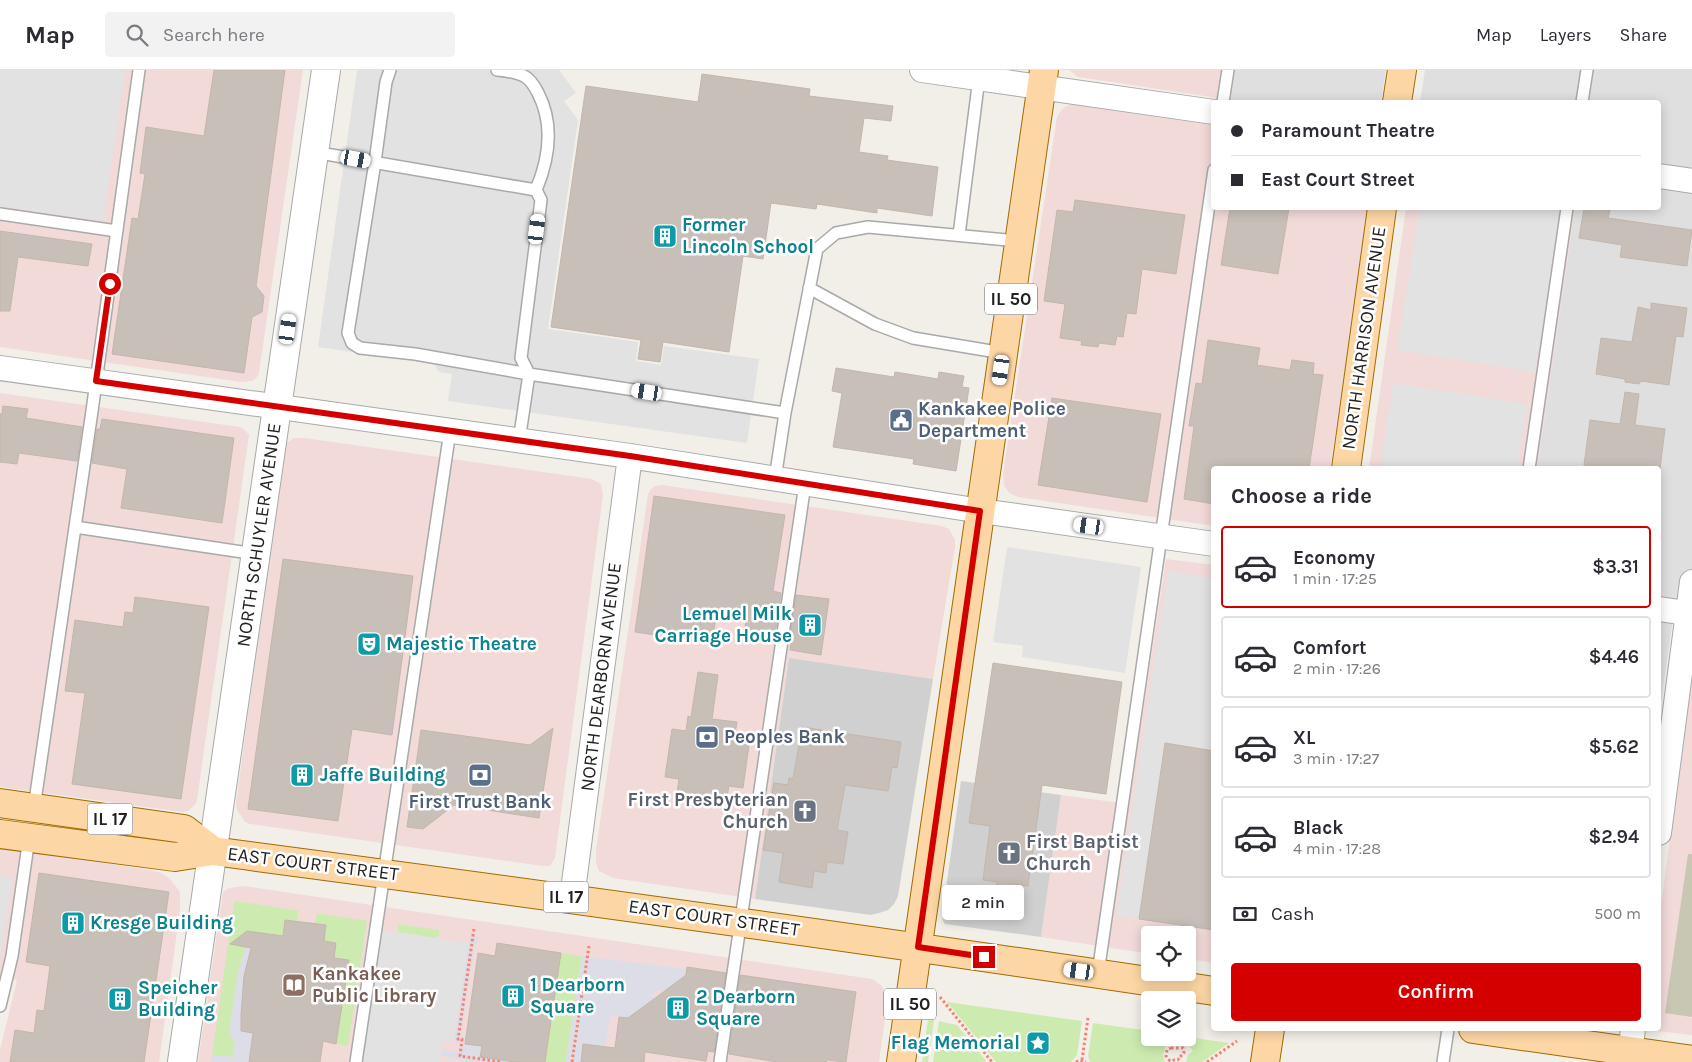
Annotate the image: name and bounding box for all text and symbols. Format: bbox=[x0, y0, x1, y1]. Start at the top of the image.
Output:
search box bbox=[105, 12, 455, 57]
text: Map bbox=[25, 21, 75, 49]
icon: search bbox=[123, 21, 151, 49]
text: Search here bbox=[163, 24, 265, 46]
text: Map bbox=[1476, 24, 1512, 46]
text: Layers bbox=[1540, 24, 1592, 46]
text: Share bbox=[1620, 24, 1667, 46]
text: Paramount Theatre bbox=[1261, 120, 1435, 142]
car bbox=[339, 149, 372, 169]
text: East Court Street bbox=[1261, 169, 1415, 191]
car bbox=[527, 213, 546, 245]
place label: Former Lincoln School bbox=[682, 214, 814, 258]
building icon: Former Lincoln School bbox=[652, 223, 678, 249]
street label: NORTH HARRISON AVENUE bbox=[1337, 225, 1391, 451]
route start bbox=[99, 273, 121, 295]
road number: IL 50 bbox=[985, 283, 1037, 314]
car bbox=[278, 313, 297, 345]
car bbox=[991, 354, 1010, 386]
car bbox=[631, 382, 662, 402]
place label: Kankakee Police Department bbox=[918, 398, 1066, 442]
public building icon: Kankakee Police Department bbox=[888, 407, 914, 433]
street label: NORTH SCHUYLER AVENUE bbox=[232, 422, 286, 648]
text: Choose a ride bbox=[1231, 483, 1372, 509]
car bbox=[1073, 516, 1104, 536]
icon: car bbox=[1233, 545, 1278, 590]
text: Economy bbox=[1293, 547, 1375, 569]
text: $3.31 bbox=[1592, 556, 1639, 578]
street label: NORTH DEARBORN AVENUE bbox=[576, 561, 626, 793]
text: 1 min · 17:25 bbox=[1293, 569, 1377, 588]
place label: Lemuel Milk Carriage House bbox=[654, 603, 792, 647]
building icon: Lemuel Milk Carriage House bbox=[797, 612, 823, 638]
theatre icon: Majestic Theatre bbox=[356, 631, 382, 657]
place label: Majestic Theatre bbox=[386, 633, 537, 655]
icon: car bbox=[1233, 635, 1278, 680]
text: Comfort bbox=[1293, 637, 1367, 659]
text: $4.46 bbox=[1589, 646, 1639, 668]
text: 2 min · 17:26 bbox=[1293, 659, 1381, 678]
bank icon: Peoples Bank bbox=[694, 724, 720, 750]
icon: car bbox=[1233, 725, 1278, 770]
place label: Peoples Bank bbox=[724, 726, 845, 748]
text: XL bbox=[1293, 727, 1315, 749]
text: $5.62 bbox=[1589, 736, 1639, 758]
text: 3 min · 17:27 bbox=[1293, 749, 1379, 768]
building icon: Jaffe Building bbox=[289, 762, 315, 788]
bank icon: First Trust Bank bbox=[467, 762, 493, 788]
place label: Jaffe Building bbox=[320, 764, 445, 786]
place label: First Presbyterian Church bbox=[628, 789, 788, 833]
place label: First Trust Bank bbox=[408, 791, 552, 813]
church icon: First Presbyterian Church bbox=[792, 798, 818, 824]
road number: IL 17 bbox=[88, 804, 132, 834]
icon: car bbox=[1233, 815, 1278, 860]
text: Black bbox=[1293, 817, 1344, 839]
text: $2.94 bbox=[1588, 826, 1639, 848]
place label: First Baptist Church bbox=[1026, 831, 1139, 875]
text: 4 min · 17:28 bbox=[1293, 839, 1381, 858]
church icon: First Baptist Church bbox=[996, 840, 1022, 866]
street label: EAST COURT STREET bbox=[226, 843, 400, 885]
road number: IL 17 bbox=[544, 882, 588, 912]
callout: 2 min bbox=[943, 884, 1025, 920]
text: 2 min bbox=[961, 893, 1005, 912]
street label: EAST COURT STREET bbox=[627, 895, 801, 941]
icon: cash bbox=[1231, 900, 1259, 928]
text: Cash bbox=[1271, 903, 1315, 925]
text: 500 m bbox=[1594, 904, 1641, 923]
building icon: Kresge Building bbox=[60, 910, 86, 936]
place label: Kresge Building bbox=[90, 912, 233, 934]
map controls bbox=[1141, 926, 1196, 1046]
button: locate bbox=[1141, 926, 1196, 981]
route end bbox=[973, 946, 995, 968]
car bbox=[1063, 961, 1094, 981]
place label: Kankakee Public Library bbox=[312, 963, 437, 1007]
button: Confirm bbox=[1231, 963, 1641, 1021]
library icon: Kankakee Public Library bbox=[281, 972, 307, 998]
place label: 1 Dearborn Square bbox=[530, 974, 625, 1018]
place label: Speicher Building bbox=[138, 977, 218, 1021]
building icon: 1 Dearborn Square bbox=[500, 983, 526, 1009]
building icon: Speicher Building bbox=[107, 986, 133, 1012]
place label: 2 Dearborn Square bbox=[696, 986, 796, 1030]
road number: IL 50 bbox=[884, 989, 936, 1020]
button: layers bbox=[1141, 991, 1196, 1046]
building icon: 2 Dearborn Square bbox=[665, 995, 691, 1021]
place icon: Flag Memorial bbox=[1025, 1030, 1051, 1056]
place label: Flag Memorial bbox=[891, 1032, 1020, 1054]

